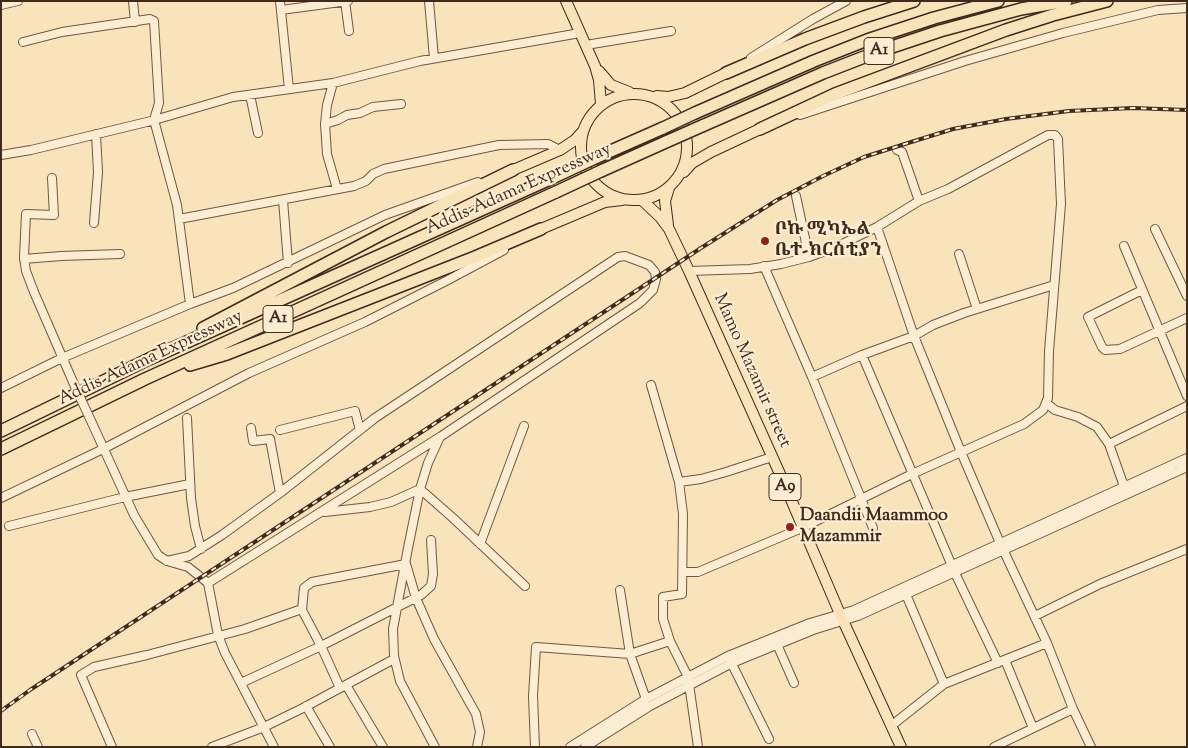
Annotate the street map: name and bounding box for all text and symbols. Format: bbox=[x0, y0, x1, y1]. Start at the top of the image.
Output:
road number: A1 bbox=[864, 37, 894, 64]
street label: Addis-Adama Expressway bbox=[423, 139, 615, 241]
place label: ቦኩ ሚካኤል ቤተ-ክርስቲያን bbox=[775, 220, 882, 262]
marker: ቦኩ ሚካኤል ቤተ-ክርስቲያን bbox=[759, 235, 771, 247]
street label: Mamo Mazamir street bbox=[707, 291, 795, 451]
road number: A1 bbox=[263, 306, 293, 332]
street label: Addis-Adama Expressway bbox=[55, 307, 247, 411]
road number: A9 bbox=[769, 474, 801, 501]
place label: Daandii Maammoo Mazammir bbox=[800, 506, 948, 548]
marker: Daandii Maammoo Mazammir bbox=[784, 521, 796, 533]

